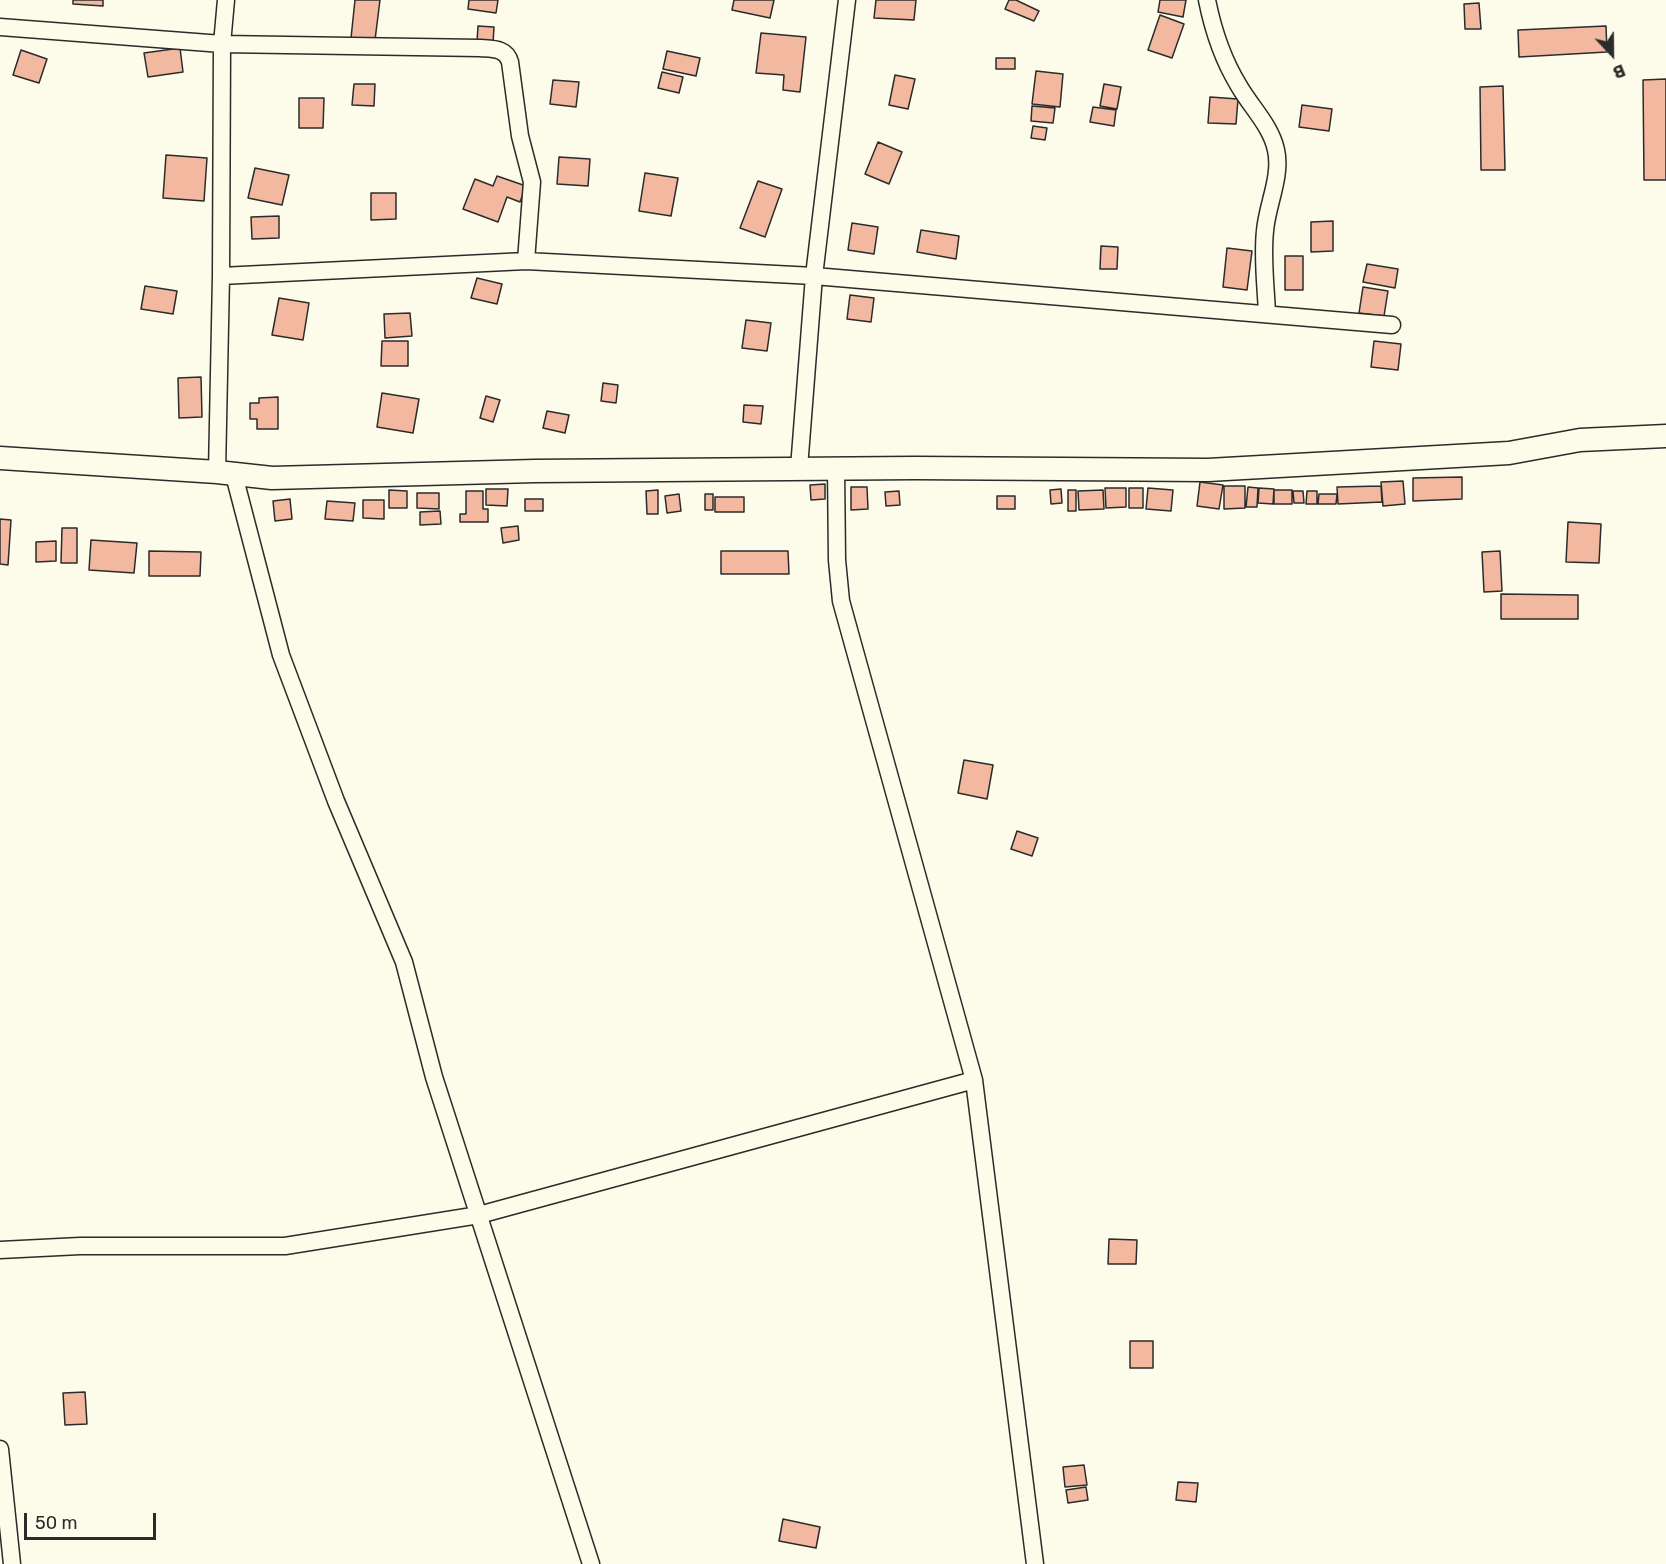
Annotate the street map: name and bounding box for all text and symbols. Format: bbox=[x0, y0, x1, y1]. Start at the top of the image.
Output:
north arrow bbox=[1582, 24, 1642, 84]
text: B bbox=[1610, 60, 1628, 82]
scale bar bbox=[27, 1501, 159, 1539]
text: 50 m bbox=[35, 1512, 78, 1534]

